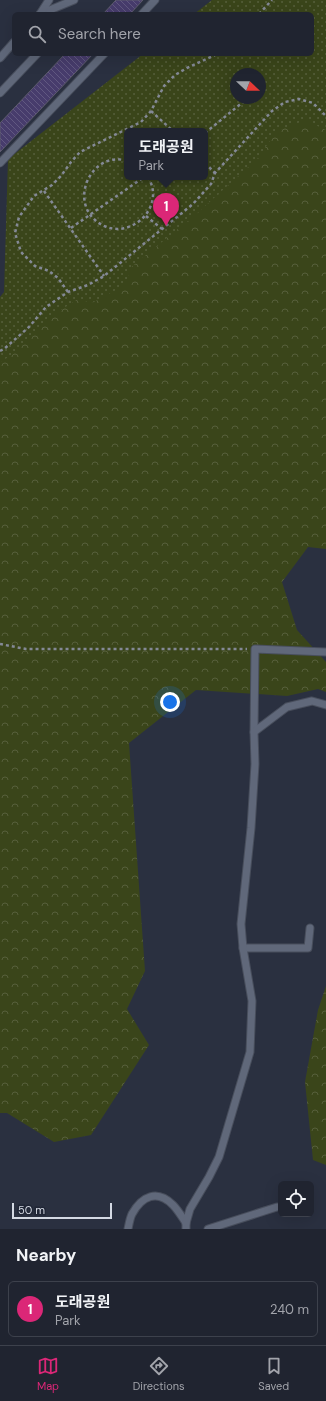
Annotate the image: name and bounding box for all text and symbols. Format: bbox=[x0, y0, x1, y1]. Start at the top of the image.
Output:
search box bbox=[12, 12, 314, 56]
icon: search bbox=[26, 23, 48, 45]
text: Search here bbox=[58, 24, 141, 44]
north arrow bbox=[230, 68, 266, 104]
popup bbox=[124, 128, 208, 180]
text: 도래공원 bbox=[138, 137, 194, 157]
text: Park bbox=[138, 157, 164, 174]
pin: 1 bbox=[153, 193, 179, 226]
your location bbox=[160, 692, 180, 712]
map controls bbox=[278, 1181, 314, 1217]
button: locate bbox=[278, 1181, 314, 1217]
scale bar bbox=[12, 1201, 112, 1220]
text: 50 m bbox=[18, 1203, 45, 1217]
text: Nearby bbox=[16, 1244, 76, 1266]
text: 도래공원 bbox=[55, 1292, 110, 1312]
text: 1 bbox=[28, 1301, 32, 1318]
text: 240 m bbox=[270, 1301, 309, 1318]
text: Park bbox=[55, 1312, 81, 1329]
tab: Map bbox=[37, 1355, 59, 1393]
tab: Directions bbox=[133, 1355, 185, 1393]
tab: Saved bbox=[258, 1355, 289, 1393]

